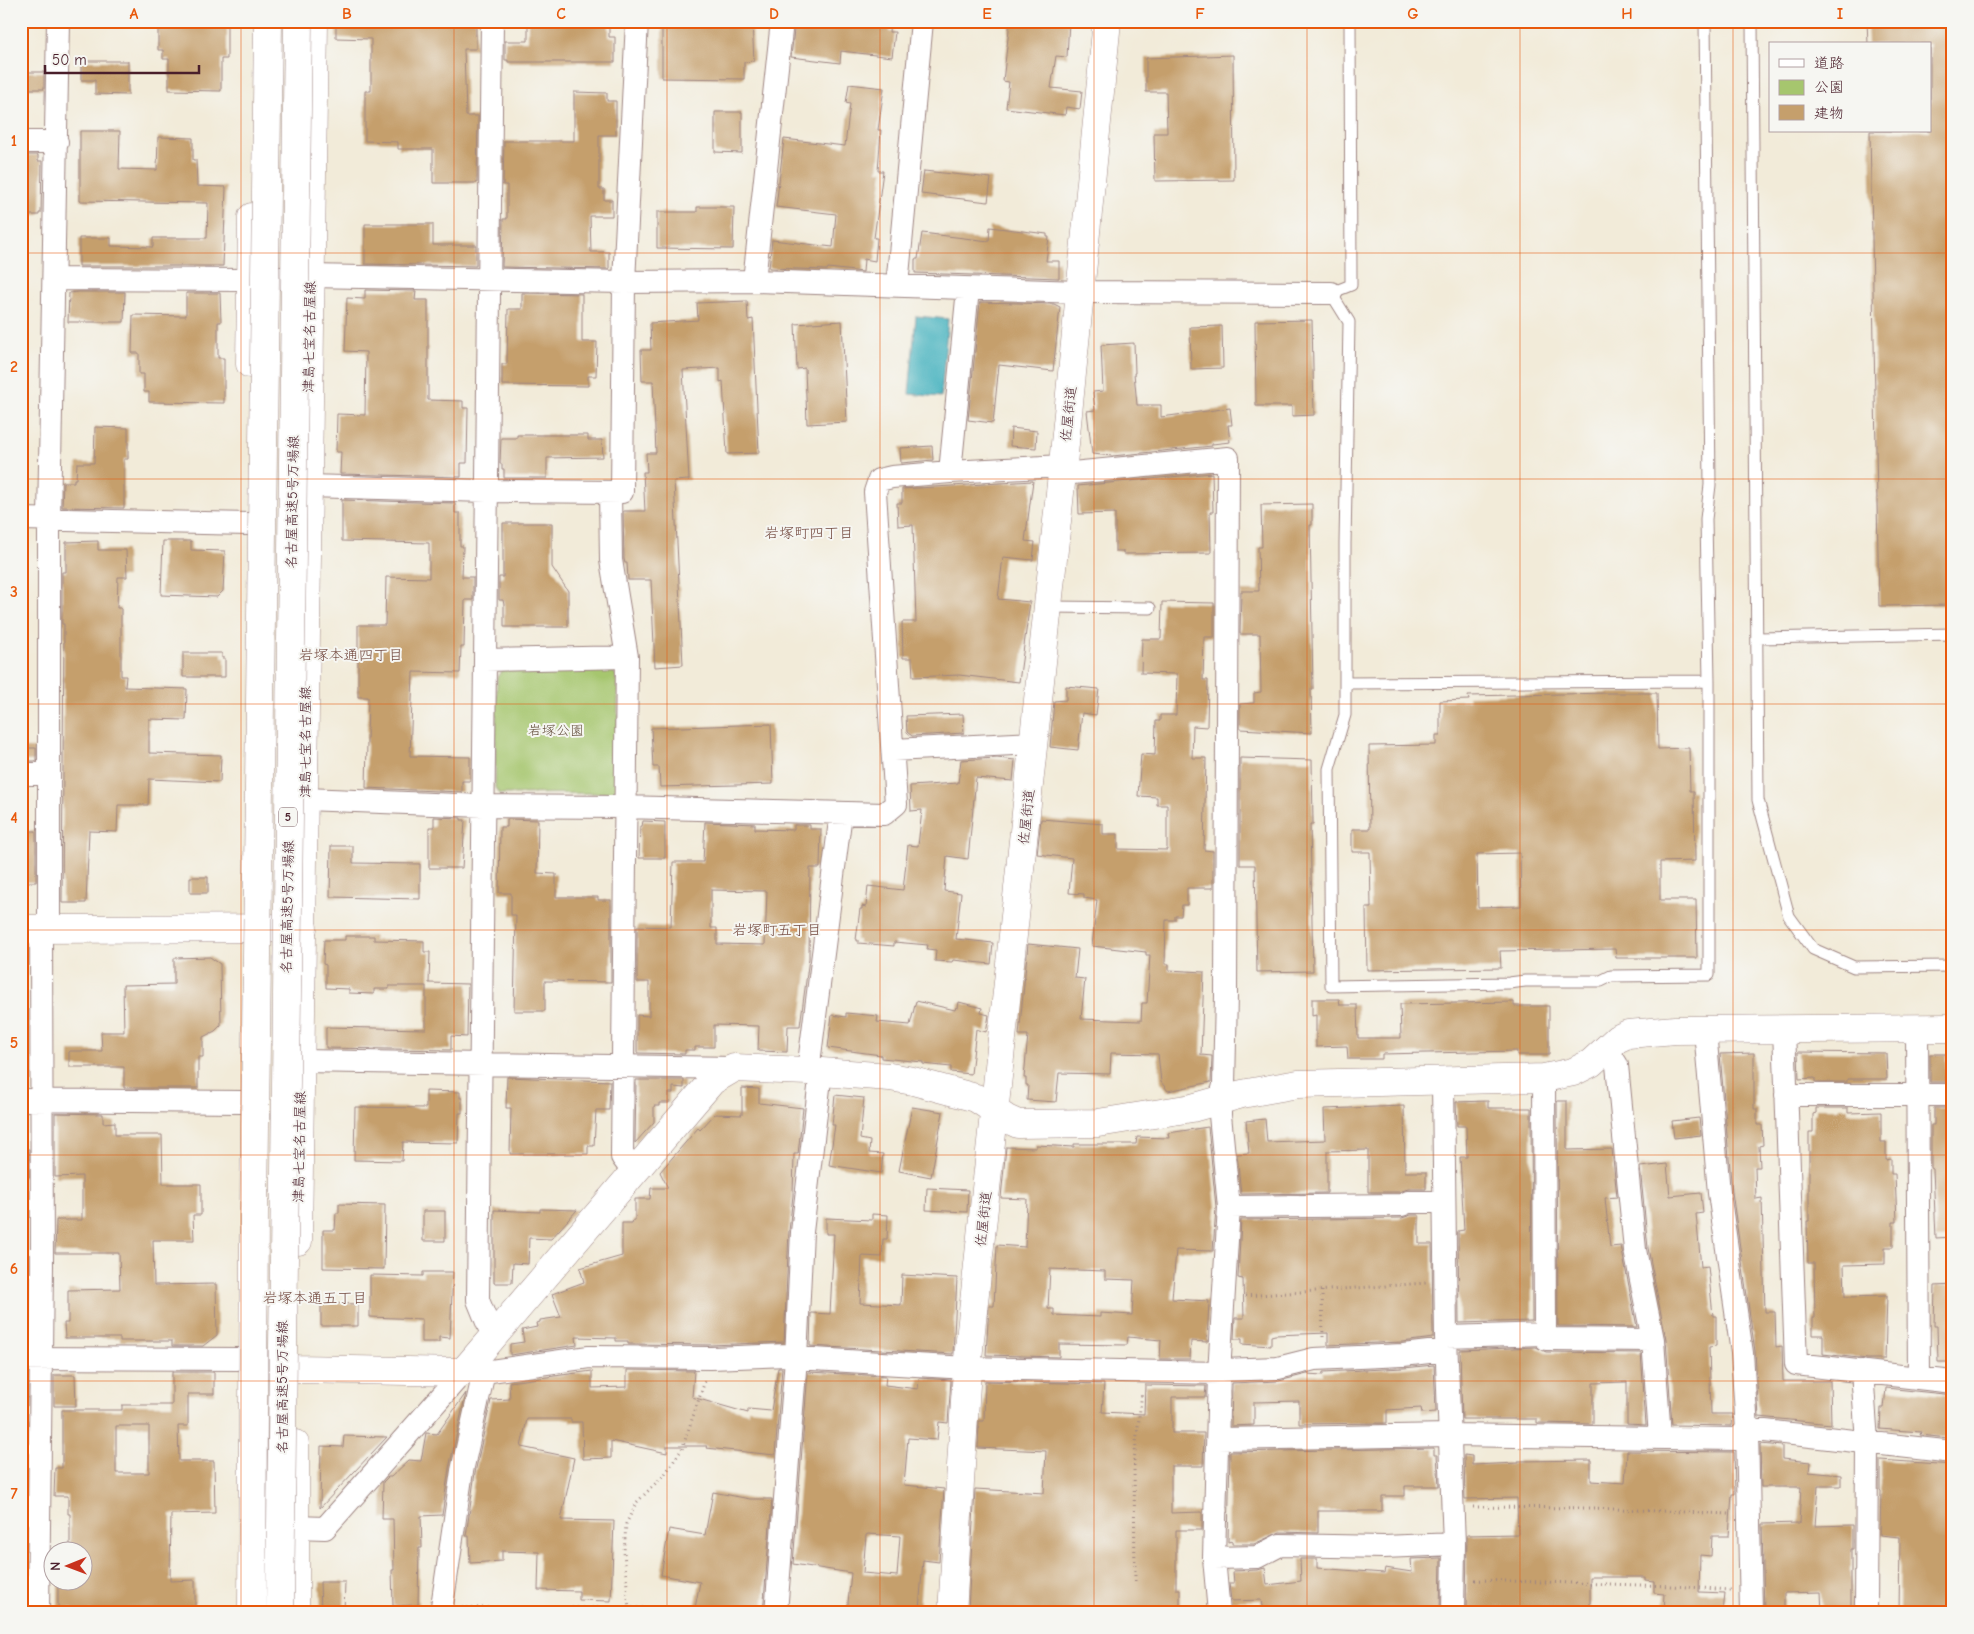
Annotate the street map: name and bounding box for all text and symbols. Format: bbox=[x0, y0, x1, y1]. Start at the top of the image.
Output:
text: A bbox=[130, 5, 139, 23]
text: B bbox=[342, 5, 352, 23]
text: C bbox=[556, 5, 566, 23]
text: D bbox=[769, 5, 779, 23]
text: E bbox=[982, 5, 992, 23]
text: F bbox=[1195, 5, 1205, 23]
text: G bbox=[1407, 5, 1419, 23]
text: H bbox=[1621, 5, 1633, 23]
text: I bbox=[1837, 5, 1843, 23]
scale bar bbox=[45, 42, 199, 74]
legend bbox=[1769, 42, 1932, 132]
text: 50 m bbox=[52, 51, 87, 69]
text: 道路 bbox=[1814, 54, 1844, 72]
text: 公園 bbox=[1814, 78, 1844, 96]
text: 建物 bbox=[1814, 104, 1844, 122]
text: 1 bbox=[11, 132, 17, 150]
street label: 津島七宝名古屋線 bbox=[300, 281, 319, 393]
text: 2 bbox=[10, 358, 18, 376]
street label: 佐屋街道 bbox=[1057, 385, 1080, 443]
street label: 名古屋高速5号万場線 bbox=[283, 435, 302, 569]
district label: 岩塚町四丁目 bbox=[764, 524, 854, 542]
text: 3 bbox=[10, 583, 18, 601]
district label: 岩塚本通四丁目 bbox=[298, 646, 404, 664]
street label: 津島七宝名古屋線 bbox=[297, 686, 314, 798]
park label: 岩塚公園 bbox=[528, 722, 584, 739]
street label: 佐屋街道 bbox=[1015, 788, 1038, 846]
road number: 5 bbox=[279, 808, 297, 826]
text: 4 bbox=[10, 809, 18, 827]
street label: 名古屋高速5号万場線 bbox=[278, 840, 297, 974]
district label: 岩塚町五丁目 bbox=[732, 921, 822, 939]
text: 5 bbox=[10, 1034, 18, 1052]
street label: 津島七宝名古屋線 bbox=[290, 1091, 309, 1203]
street label: 佐屋街道 bbox=[972, 1190, 995, 1248]
text: 6 bbox=[10, 1260, 18, 1278]
district label: 岩塚本通五丁目 bbox=[262, 1289, 368, 1307]
street label: 名古屋高速5号万場線 bbox=[274, 1320, 291, 1454]
text: 7 bbox=[10, 1485, 18, 1503]
north arrow bbox=[42, 1542, 92, 1592]
text: N bbox=[47, 1562, 64, 1571]

